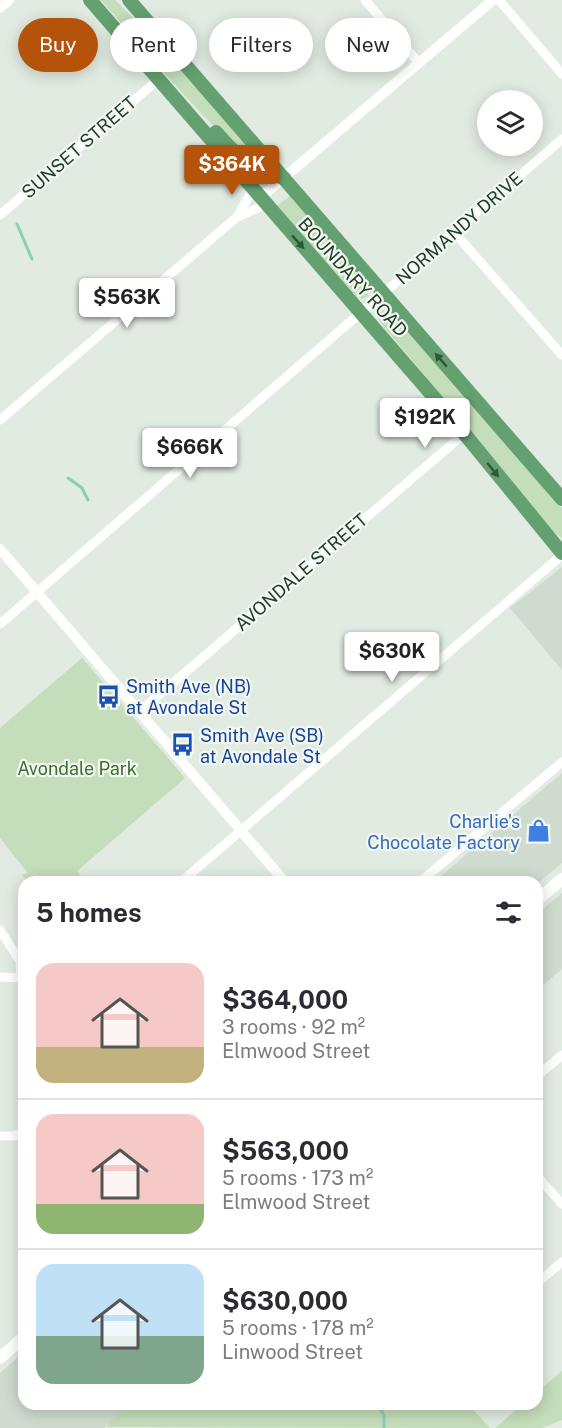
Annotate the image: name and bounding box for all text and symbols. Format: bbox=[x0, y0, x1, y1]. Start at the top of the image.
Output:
chip: Buy bbox=[18, 18, 98, 72]
chip: Rent bbox=[110, 18, 197, 72]
chip: Filters bbox=[209, 18, 313, 72]
chip: New bbox=[325, 18, 411, 72]
map controls bbox=[477, 90, 543, 156]
button: layers bbox=[477, 90, 543, 156]
street label: SUNSET STREET bbox=[17, 91, 141, 202]
pin: $364K bbox=[190, 145, 274, 196]
text: $364K bbox=[198, 152, 266, 176]
street label: NORMANDY DRIVE bbox=[391, 167, 527, 289]
street label: BOUNDARY ROAD bbox=[294, 213, 412, 341]
one-way arrow bbox=[291, 234, 304, 249]
pin: $563K bbox=[85, 278, 169, 329]
text: $563K bbox=[93, 285, 161, 309]
one-way arrow bbox=[435, 353, 448, 368]
pin: $192K bbox=[383, 398, 467, 449]
text: $192K bbox=[394, 405, 456, 429]
pin: $666K bbox=[148, 428, 232, 479]
text: $666K bbox=[156, 435, 224, 459]
one-way arrow bbox=[486, 462, 499, 478]
street label: AVONDALE STREET bbox=[231, 509, 372, 635]
pin: $630K bbox=[350, 632, 434, 683]
text: $630K bbox=[358, 639, 426, 663]
place label: Smith Ave (NB) at Avondale St bbox=[126, 676, 251, 718]
bus stop icon: Smith Ave (NB) at Avondale St bbox=[95, 683, 121, 709]
place label: Smith Ave (SB) at Avondale St bbox=[200, 725, 324, 767]
bus stop icon: Smith Ave (SB) at Avondale St bbox=[169, 732, 195, 758]
park label: Avondale Park bbox=[17, 758, 137, 779]
place label: Charlie's Chocolate Factory bbox=[367, 811, 520, 853]
shop icon: Charlie's Chocolate Factory bbox=[525, 818, 551, 844]
icon: filters bbox=[492, 896, 525, 929]
text: 5 homes bbox=[36, 897, 142, 928]
text: $364,000 bbox=[222, 984, 348, 1015]
icon: home bbox=[84, 987, 156, 1059]
text: 3 rooms · 92 m² bbox=[222, 1015, 365, 1039]
text: Elmwood Street bbox=[222, 1039, 370, 1063]
text: $563,000 bbox=[222, 1135, 349, 1166]
icon: home bbox=[84, 1138, 156, 1210]
text: 5 rooms · 173 m² bbox=[222, 1166, 373, 1190]
text: Elmwood Street bbox=[222, 1190, 370, 1214]
text: $630,000 bbox=[222, 1285, 348, 1316]
icon: home bbox=[84, 1288, 156, 1360]
text: 5 rooms · 178 m² bbox=[222, 1316, 374, 1340]
text: Linwood Street bbox=[222, 1340, 363, 1364]

